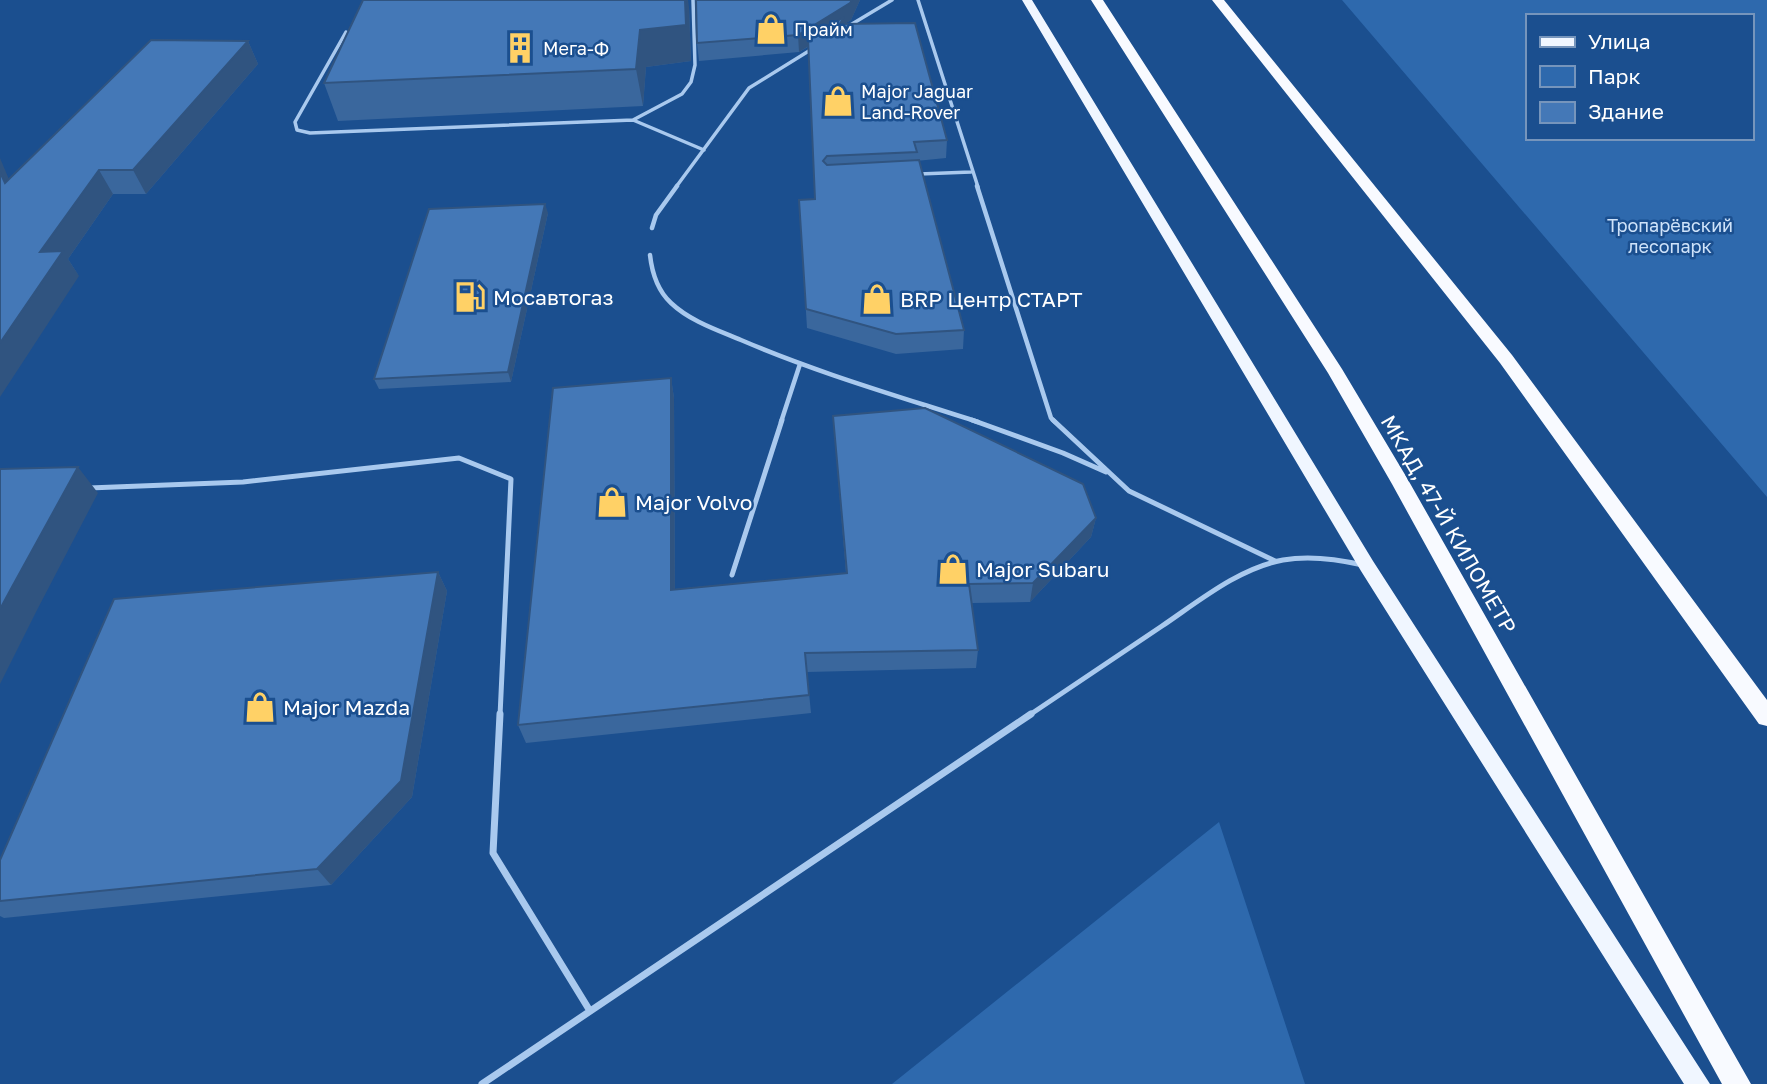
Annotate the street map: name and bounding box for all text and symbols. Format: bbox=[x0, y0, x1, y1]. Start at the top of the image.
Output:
shop icon: Прайм bbox=[754, 12, 788, 46]
legend bbox=[1526, 14, 1753, 140]
place label: Прайм bbox=[794, 18, 853, 40]
text: Улица bbox=[1588, 28, 1651, 54]
building icon: Мега-Ф bbox=[503, 31, 537, 65]
place label: Мега-Ф bbox=[543, 37, 609, 59]
text: Парк bbox=[1588, 63, 1641, 89]
place label: Major Jaguar Land-Rover bbox=[861, 80, 973, 123]
shop icon: Major Jaguar Land-Rover bbox=[821, 84, 855, 118]
text: Здание bbox=[1588, 98, 1664, 124]
park label: Тропарёвский лесопарк bbox=[1607, 214, 1733, 257]
fuel station icon: Мосавтогаз bbox=[453, 280, 487, 314]
shop icon: BRP Центр СТАРТ bbox=[860, 282, 894, 316]
place label: Мосавтогаз bbox=[493, 284, 613, 310]
place label: BRP Центр СТАРТ bbox=[900, 286, 1083, 312]
street label: МКАД, 47-Й КИЛОМЕТР bbox=[1376, 410, 1522, 638]
shop icon: Major Volvo bbox=[595, 485, 629, 519]
place label: Major Volvo bbox=[635, 489, 752, 515]
shop icon: Major Subaru bbox=[936, 552, 970, 586]
place label: Major Subaru bbox=[976, 556, 1109, 582]
shop icon: Major Mazda bbox=[243, 690, 277, 724]
place label: Major Mazda bbox=[283, 694, 410, 720]

